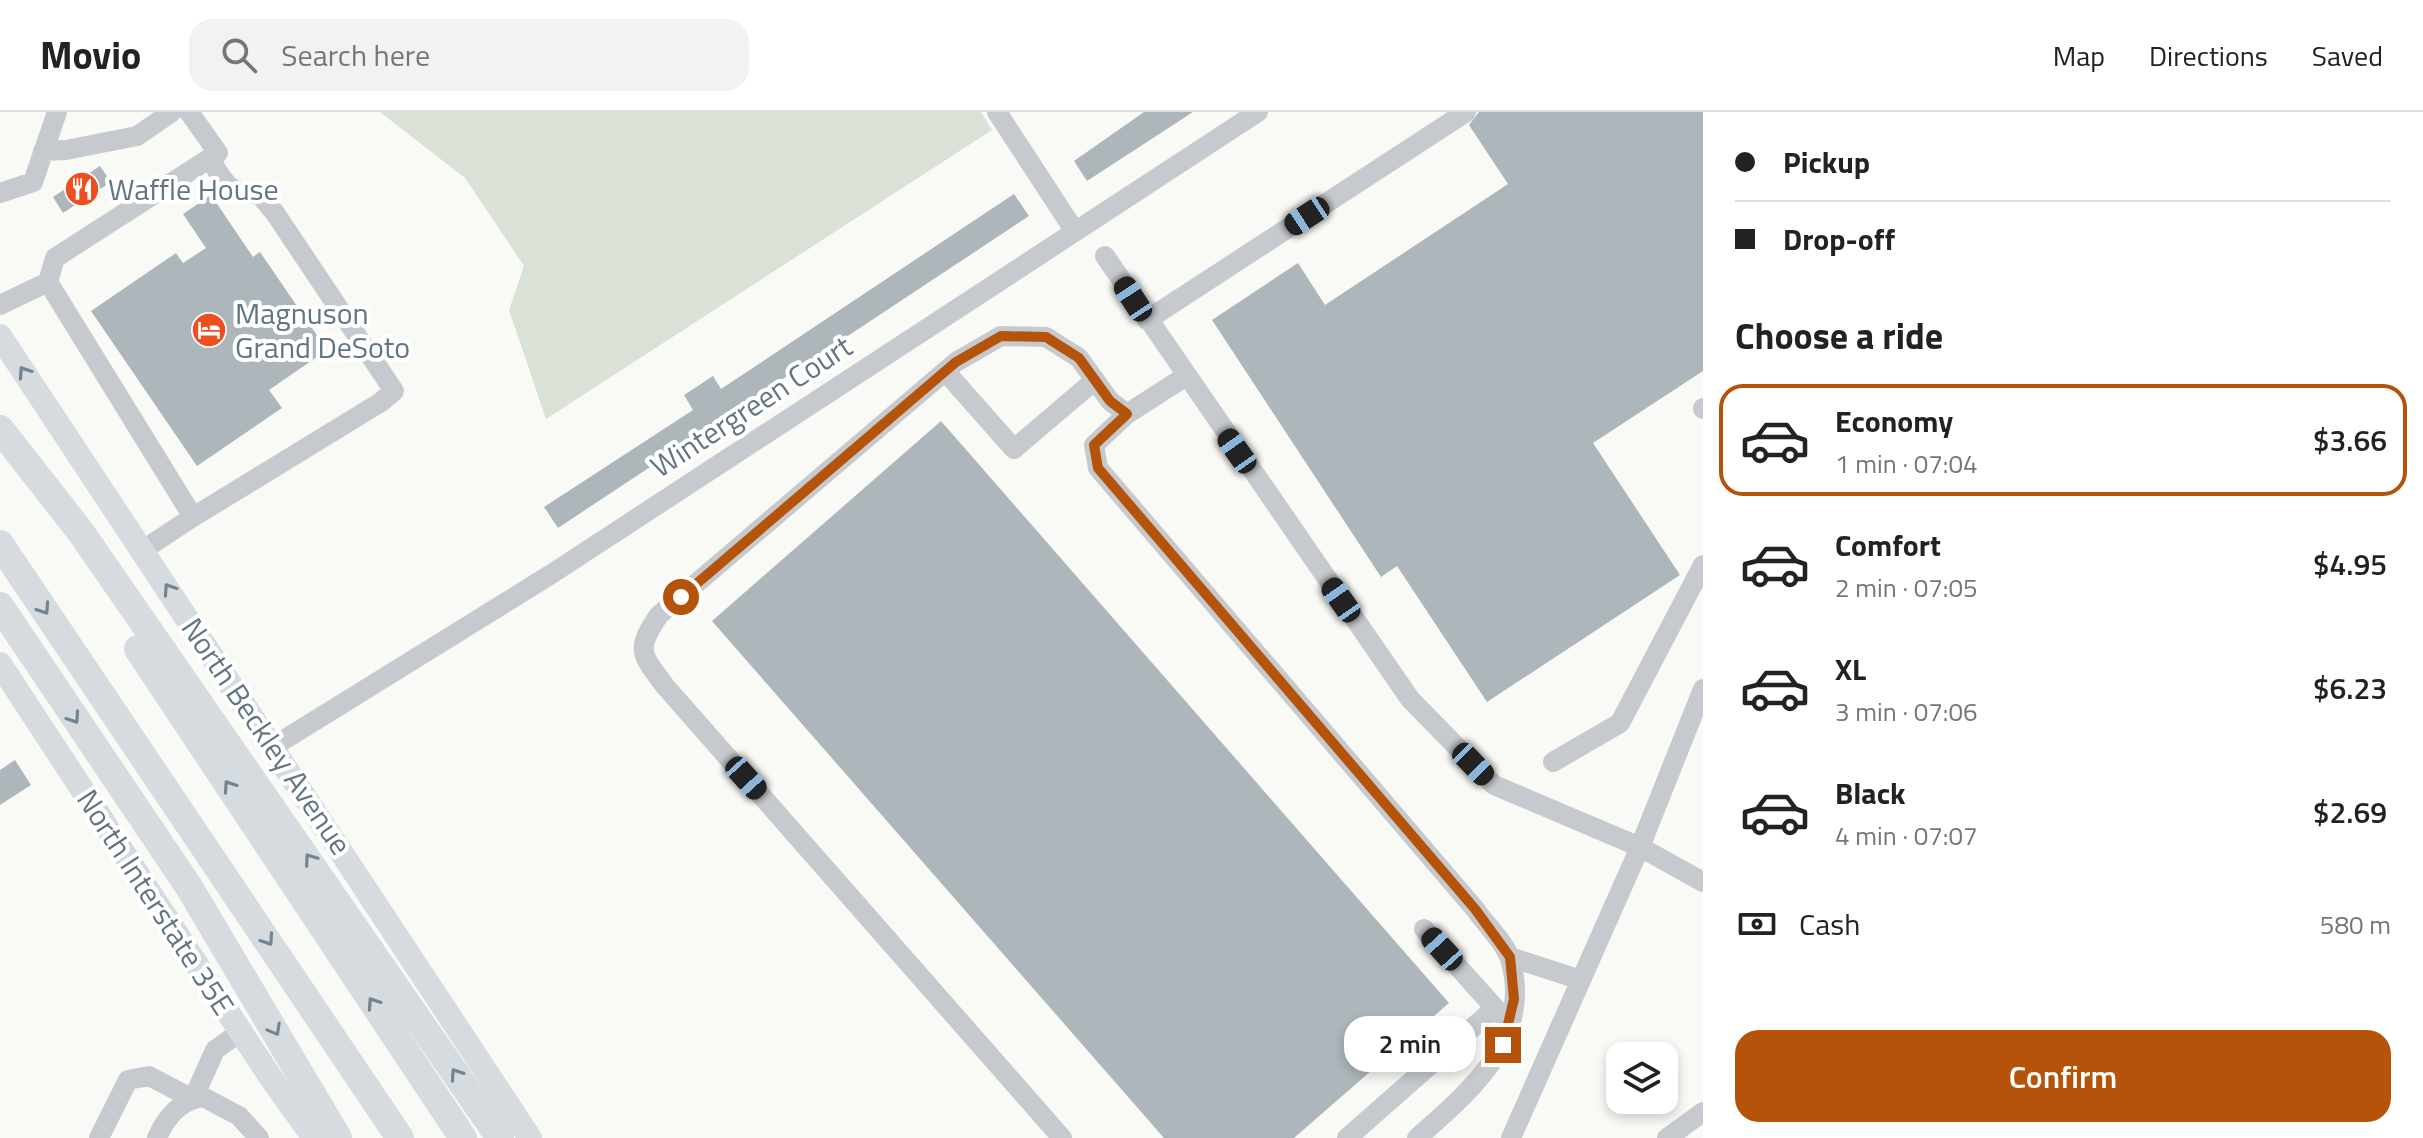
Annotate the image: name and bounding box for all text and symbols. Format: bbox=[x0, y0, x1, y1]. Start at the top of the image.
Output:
search box bbox=[189, 19, 749, 91]
text: Movio bbox=[40, 26, 141, 84]
text: Search here bbox=[281, 32, 430, 78]
icon: search bbox=[217, 33, 261, 77]
text: Map bbox=[2053, 34, 2105, 77]
text: Directions bbox=[2149, 34, 2268, 77]
text: Saved bbox=[2312, 34, 2383, 77]
text: Pickup bbox=[1783, 139, 1870, 185]
place label: Waffle House bbox=[108, 166, 279, 212]
restaurant icon: Waffle House bbox=[63, 170, 101, 208]
car bbox=[1280, 193, 1334, 239]
text: Drop-off bbox=[1783, 216, 1895, 262]
car bbox=[1110, 272, 1156, 326]
place label: Magnuson Grand DeSoto bbox=[235, 290, 410, 370]
text: Choose a ride bbox=[1735, 308, 1943, 363]
hotel icon: Magnuson Grand DeSoto bbox=[190, 311, 228, 349]
street label: Wintergreen Court bbox=[641, 323, 861, 489]
one-way arrow bbox=[19, 367, 34, 381]
text: Economy bbox=[1835, 398, 1953, 444]
icon: car bbox=[1739, 404, 1811, 476]
text: $3.66 bbox=[2313, 417, 2387, 463]
car bbox=[1213, 424, 1261, 478]
text: 1 min · 07:04 bbox=[1835, 444, 1978, 483]
text: Comfort bbox=[1835, 522, 1941, 568]
icon: car bbox=[1739, 528, 1811, 600]
text: $4.95 bbox=[2313, 541, 2387, 587]
text: 2 min · 07:05 bbox=[1835, 568, 1978, 607]
car bbox=[1317, 573, 1365, 627]
route start bbox=[663, 579, 699, 615]
one-way arrow bbox=[163, 583, 178, 597]
one-way arrow bbox=[34, 600, 49, 614]
street label: North Beckley Avenue bbox=[170, 608, 364, 864]
text: XL bbox=[1835, 646, 1866, 692]
icon: car bbox=[1739, 652, 1811, 724]
text: $6.23 bbox=[2313, 665, 2387, 711]
text: 3 min · 07:06 bbox=[1835, 692, 1978, 731]
one-way arrow bbox=[64, 709, 79, 724]
car bbox=[1448, 738, 1498, 790]
car bbox=[721, 752, 771, 804]
text: Black bbox=[1835, 770, 1906, 816]
icon: car bbox=[1739, 776, 1811, 848]
street label: North Interstate 35E bbox=[66, 780, 246, 1024]
one-way arrow bbox=[224, 781, 239, 795]
text: $2.69 bbox=[2313, 789, 2387, 835]
text: 4 min · 07:07 bbox=[1835, 816, 1978, 855]
one-way arrow bbox=[305, 853, 319, 868]
text: Cash bbox=[1799, 901, 1860, 947]
icon: cash bbox=[1735, 902, 1779, 946]
text: 580 m bbox=[2320, 905, 2391, 944]
car bbox=[1417, 923, 1467, 975]
one-way arrow bbox=[258, 932, 273, 946]
one-way arrow bbox=[368, 997, 383, 1012]
callout: 2 min bbox=[1343, 1017, 1475, 1073]
one-way arrow bbox=[265, 1022, 281, 1036]
text: 2 min bbox=[1379, 1024, 1441, 1063]
route end bbox=[1485, 1027, 1521, 1063]
button: Confirm bbox=[1735, 1030, 2391, 1122]
map controls bbox=[1606, 1042, 1678, 1114]
button: layers bbox=[1606, 1042, 1678, 1114]
one-way arrow bbox=[451, 1068, 466, 1082]

